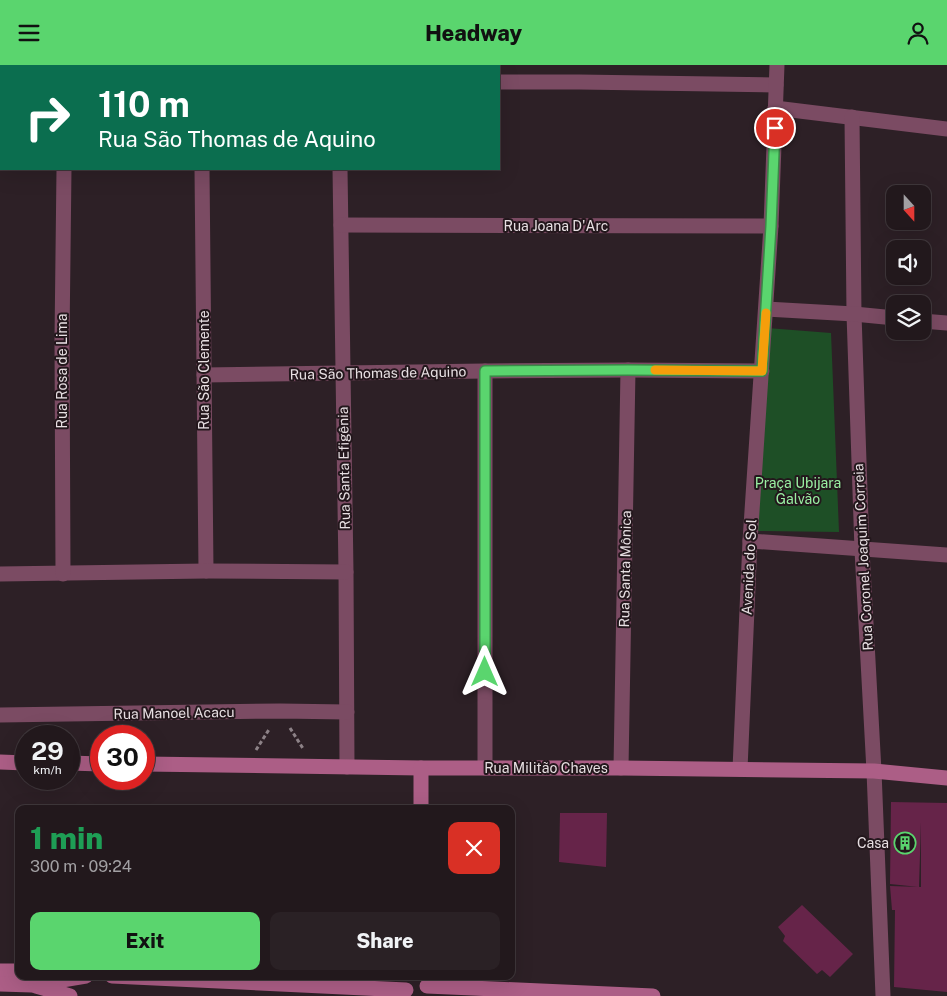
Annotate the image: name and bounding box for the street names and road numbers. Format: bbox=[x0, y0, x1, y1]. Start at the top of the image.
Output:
street label: Rua Joana D'Arc bbox=[504, 218, 608, 234]
street label: Rua São Clemente bbox=[196, 310, 212, 430]
street label: Rua Rosa de Lima bbox=[54, 314, 70, 428]
street label: Rua São Thomas de Aquino bbox=[290, 363, 467, 383]
street label: Rua Santa Efigênia bbox=[335, 406, 353, 530]
street label: Rua Coronel Joaquim Correia bbox=[850, 463, 876, 651]
street label: Rua Santa Mônica bbox=[616, 510, 634, 628]
street label: Avenida do Sol bbox=[739, 519, 759, 615]
street label: Rua Manoel Acacu bbox=[113, 704, 235, 722]
street label: Rua Militão Chaves bbox=[484, 760, 608, 776]

